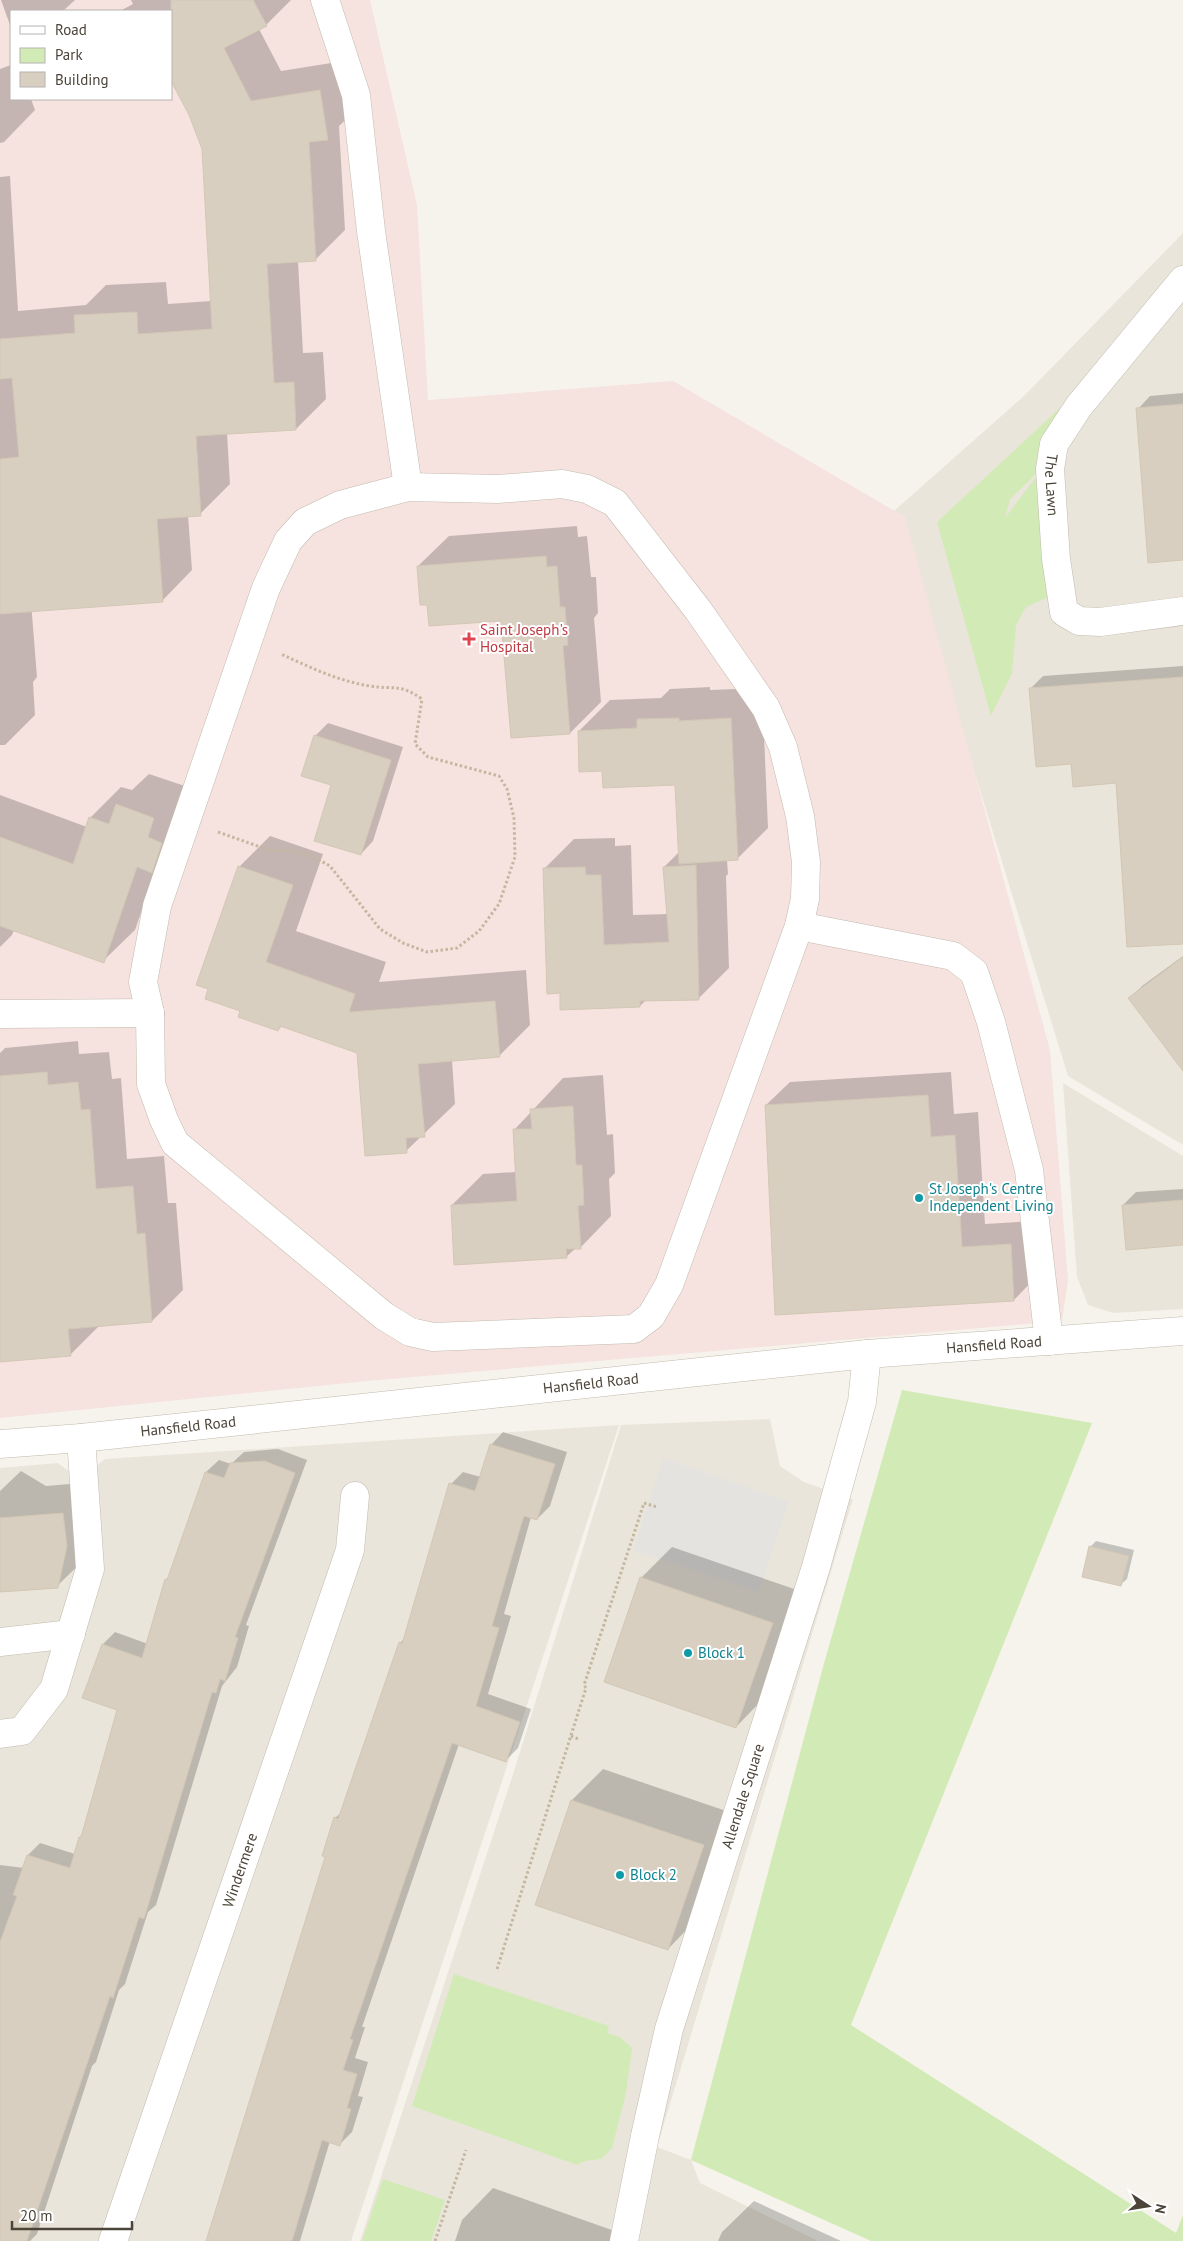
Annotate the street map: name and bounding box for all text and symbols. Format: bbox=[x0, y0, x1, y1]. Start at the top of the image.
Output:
legend bbox=[10, 10, 172, 100]
text: Road bbox=[55, 20, 87, 39]
text: Park bbox=[55, 45, 83, 64]
text: Building bbox=[55, 70, 109, 89]
street label: The Lawn bbox=[1041, 452, 1063, 516]
place label: Saint Joseph's Hospital bbox=[480, 620, 568, 656]
marker: Saint Joseph's Hospital bbox=[462, 632, 476, 646]
place label: St Joseph's Centre Independent Living bbox=[929, 1179, 1053, 1215]
marker: St Joseph's Centre Independent Living bbox=[913, 1192, 925, 1204]
street label: Hansfield Road bbox=[945, 1331, 1043, 1357]
street label: Hansfield Road bbox=[542, 1368, 640, 1398]
street label: Hansfield Road bbox=[139, 1411, 237, 1441]
place label: Block 1 bbox=[698, 1643, 745, 1662]
marker: Block 1 bbox=[682, 1647, 694, 1659]
street label: Allendale Square bbox=[717, 1741, 768, 1851]
street label: Windermere bbox=[218, 1830, 261, 1910]
place label: Block 2 bbox=[630, 1865, 677, 1884]
marker: Block 2 bbox=[614, 1869, 626, 1881]
north arrow bbox=[1123, 2181, 1173, 2231]
scale bar bbox=[12, 2198, 132, 2230]
text: N bbox=[1151, 2202, 1170, 2215]
text: 20 m bbox=[20, 2206, 53, 2225]

